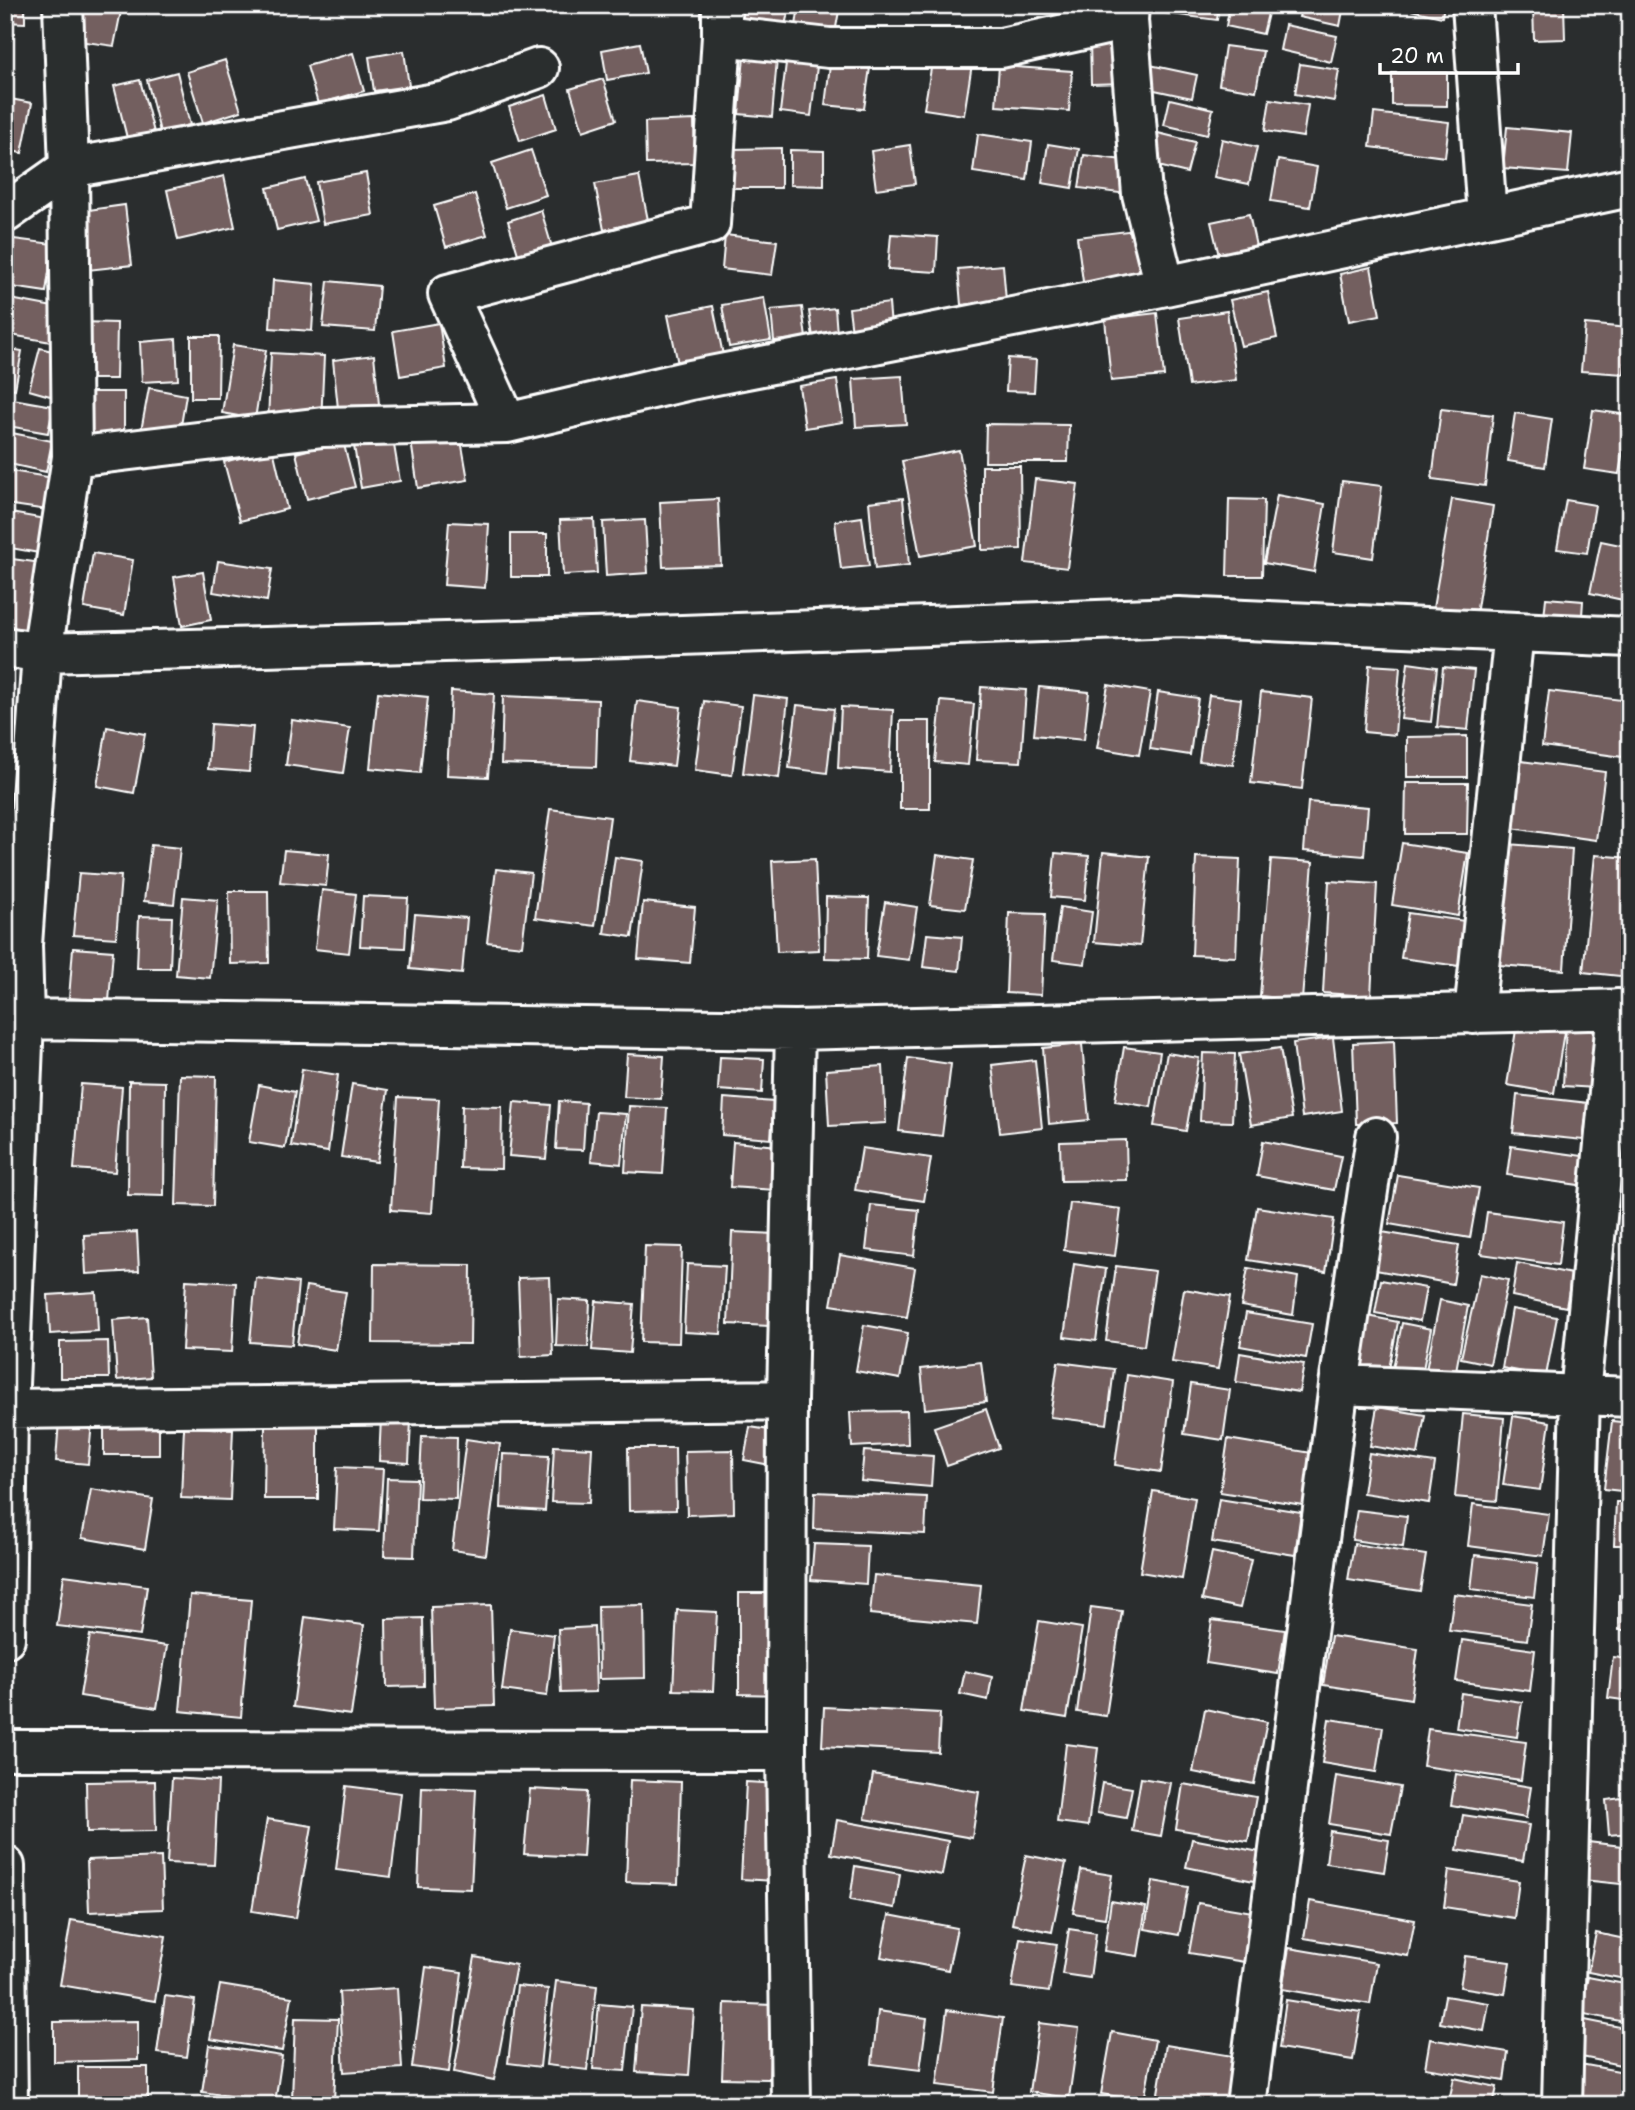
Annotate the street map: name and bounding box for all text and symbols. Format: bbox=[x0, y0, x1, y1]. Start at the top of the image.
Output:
scale bar bbox=[1380, 32, 1518, 76]
text: 20 m bbox=[1390, 42, 1444, 70]

